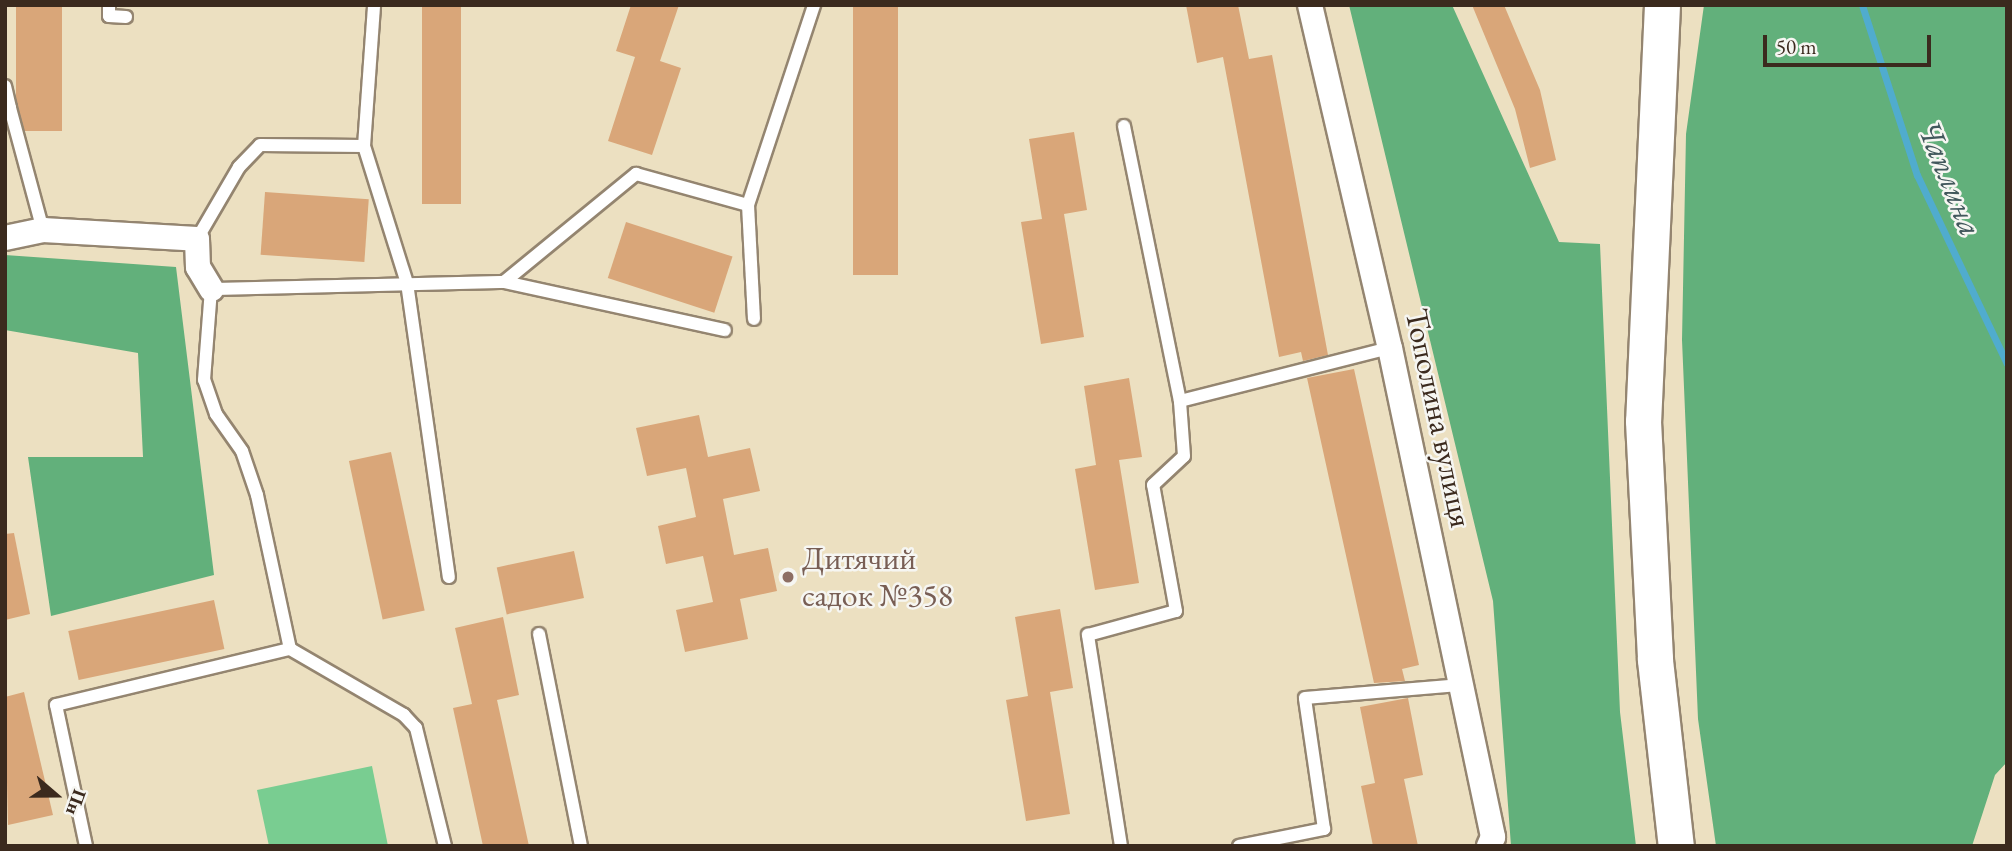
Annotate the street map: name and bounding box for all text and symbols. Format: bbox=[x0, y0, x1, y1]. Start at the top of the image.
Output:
scale bar bbox=[1767, 21, 1935, 65]
text: 50 m bbox=[1776, 33, 1817, 60]
water label: Чаплина bbox=[1909, 115, 1991, 241]
street label: Тополина вулиця bbox=[1397, 305, 1481, 531]
place label: Дитячий садок №358 bbox=[802, 540, 953, 615]
marker: Дитячий садок №358 bbox=[780, 569, 796, 585]
north arrow bbox=[21, 760, 91, 830]
text: Пн bbox=[60, 786, 92, 819]

